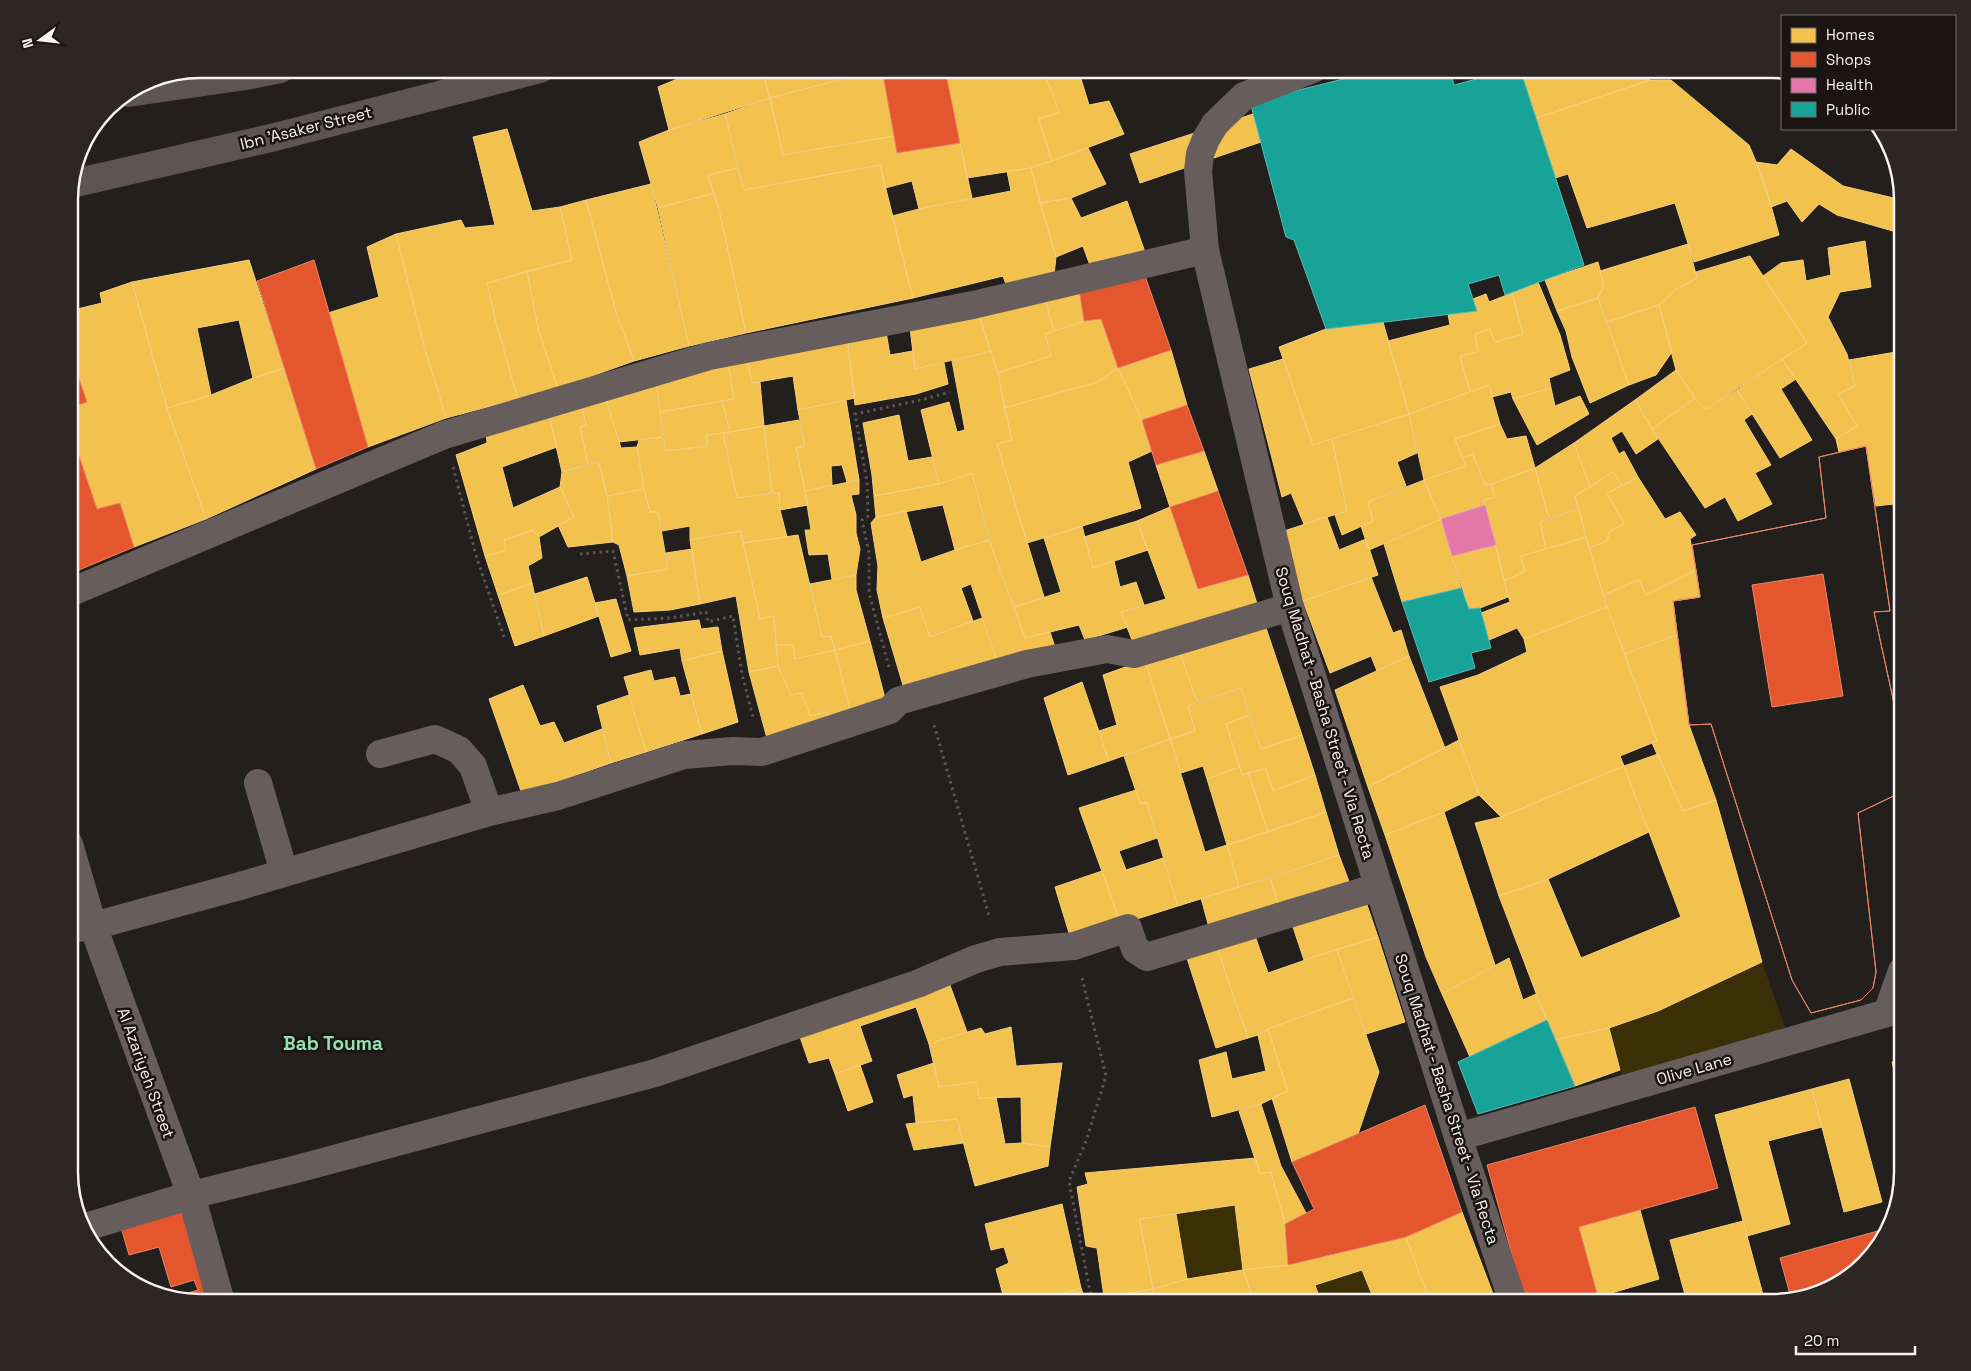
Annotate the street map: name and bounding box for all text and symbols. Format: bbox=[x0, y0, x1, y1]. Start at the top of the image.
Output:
north arrow bbox=[15, 15, 65, 65]
legend bbox=[1781, 15, 1956, 130]
text: Homes bbox=[1826, 25, 1875, 44]
text: N bbox=[18, 36, 37, 50]
text: Shops bbox=[1826, 50, 1871, 69]
text: Health bbox=[1826, 75, 1873, 94]
text: Public bbox=[1826, 100, 1870, 119]
street label: Ibn 'Asaker Street bbox=[238, 101, 374, 155]
street label: Souq Madhat - Basha Street - Via Recta bbox=[1270, 564, 1380, 862]
street label: Souq Madhat - Basha Street - Via Recta bbox=[1390, 951, 1504, 1247]
street label: Al Azariyeh Street bbox=[113, 1005, 179, 1141]
district label: Bab Touma bbox=[283, 1031, 383, 1056]
street label: Olive Lane bbox=[1654, 1048, 1734, 1090]
scale bar bbox=[1796, 1324, 1915, 1356]
text: 20 m bbox=[1804, 1331, 1839, 1350]

